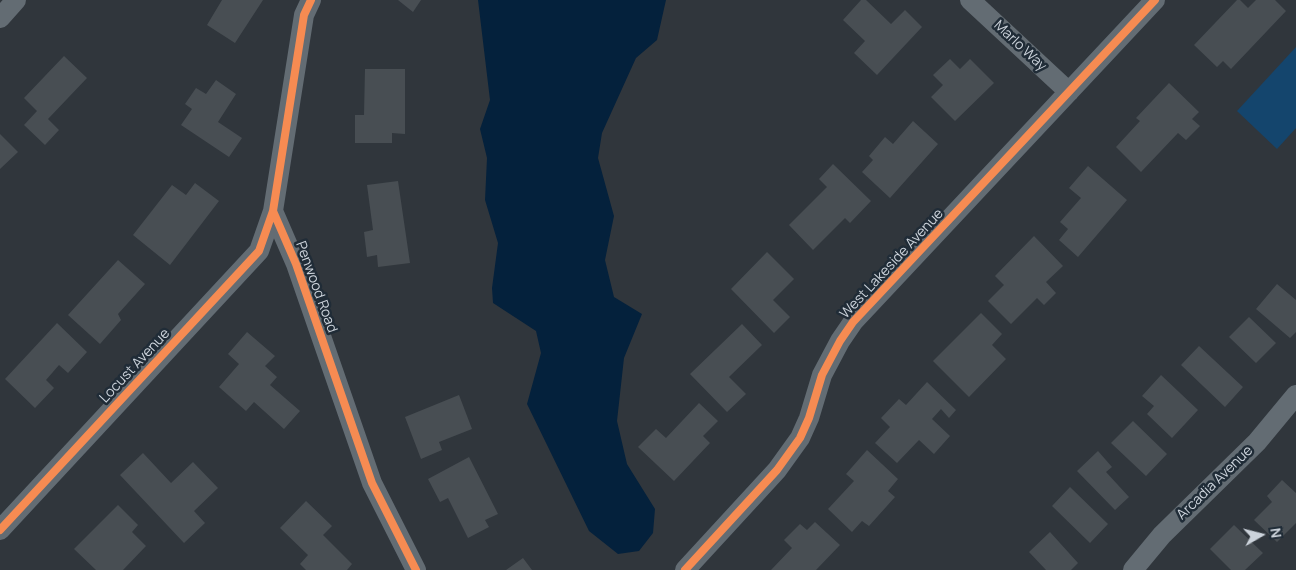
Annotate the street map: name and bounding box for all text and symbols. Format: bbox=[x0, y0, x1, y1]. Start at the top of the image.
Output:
street label: Marlo Way bbox=[990, 17, 1050, 75]
street label: West Lakeside Avenue bbox=[837, 206, 947, 322]
street label: Penwood Road bbox=[292, 239, 340, 335]
street label: Locust Avenue bbox=[96, 325, 174, 407]
street label: Arcadia Avenue bbox=[1173, 442, 1257, 524]
north arrow bbox=[1236, 510, 1286, 560]
text: N bbox=[1266, 527, 1286, 539]

